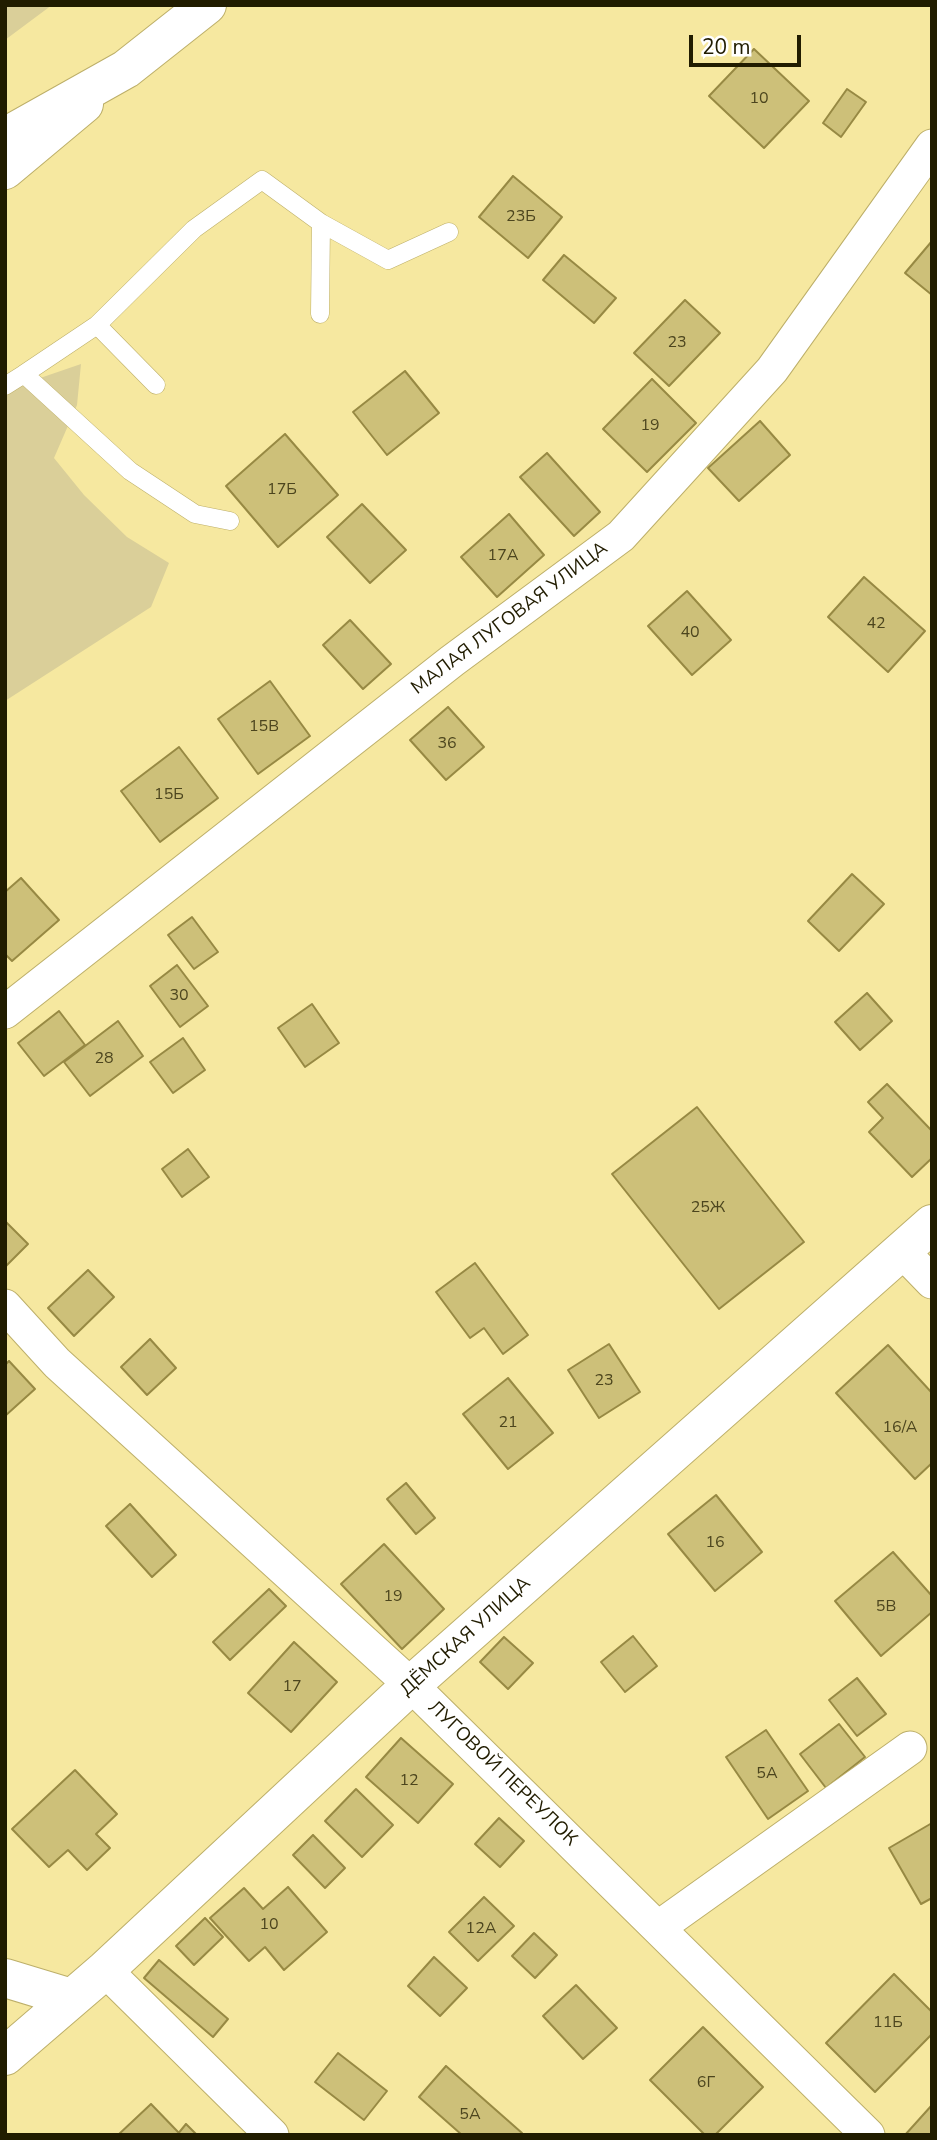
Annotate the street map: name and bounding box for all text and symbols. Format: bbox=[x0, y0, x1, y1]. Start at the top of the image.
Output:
scale bar bbox=[692, 21, 804, 65]
text: 20 m bbox=[702, 33, 751, 61]
house number: 10 bbox=[749, 89, 769, 109]
house number: 23Б bbox=[506, 207, 536, 227]
house number: 23 bbox=[667, 333, 687, 353]
house number: 19 bbox=[640, 416, 660, 436]
house number: 17Б bbox=[267, 480, 297, 500]
street label: МАЛАЯ ЛУГОВАЯ УЛИЦА bbox=[407, 538, 613, 700]
house number: 17А bbox=[488, 546, 518, 566]
house number: 42 bbox=[866, 614, 886, 634]
house number: 40 bbox=[680, 623, 700, 643]
house number: 15В bbox=[249, 717, 279, 737]
house number: 36 bbox=[437, 734, 457, 754]
house number: 15Б bbox=[154, 785, 184, 805]
house number: 30 bbox=[169, 986, 189, 1006]
house number: 28 bbox=[94, 1049, 114, 1069]
house number: 25Ж bbox=[691, 1198, 725, 1218]
house number: 23 bbox=[594, 1371, 614, 1391]
house number: 21 bbox=[498, 1413, 518, 1433]
house number: 16/А bbox=[882, 1418, 918, 1438]
house number: 16 bbox=[705, 1533, 725, 1553]
street label: ДЁМСКАЯ УЛИЦА bbox=[396, 1573, 536, 1701]
house number: 19 bbox=[383, 1587, 403, 1607]
house number: 5В bbox=[876, 1597, 896, 1617]
house number: 17 bbox=[282, 1677, 302, 1697]
street label: ЛУГОВОЙ ПЕРЕУЛОК bbox=[423, 1697, 581, 1851]
house number: 5А bbox=[756, 1764, 778, 1784]
house number: 12 bbox=[399, 1771, 419, 1791]
house number: 10 bbox=[259, 1915, 279, 1935]
house number: 12А bbox=[466, 1919, 496, 1939]
house number: 11Б bbox=[873, 2013, 903, 2033]
house number: 6Г bbox=[697, 2073, 715, 2093]
house number: 5А bbox=[459, 2105, 481, 2125]

